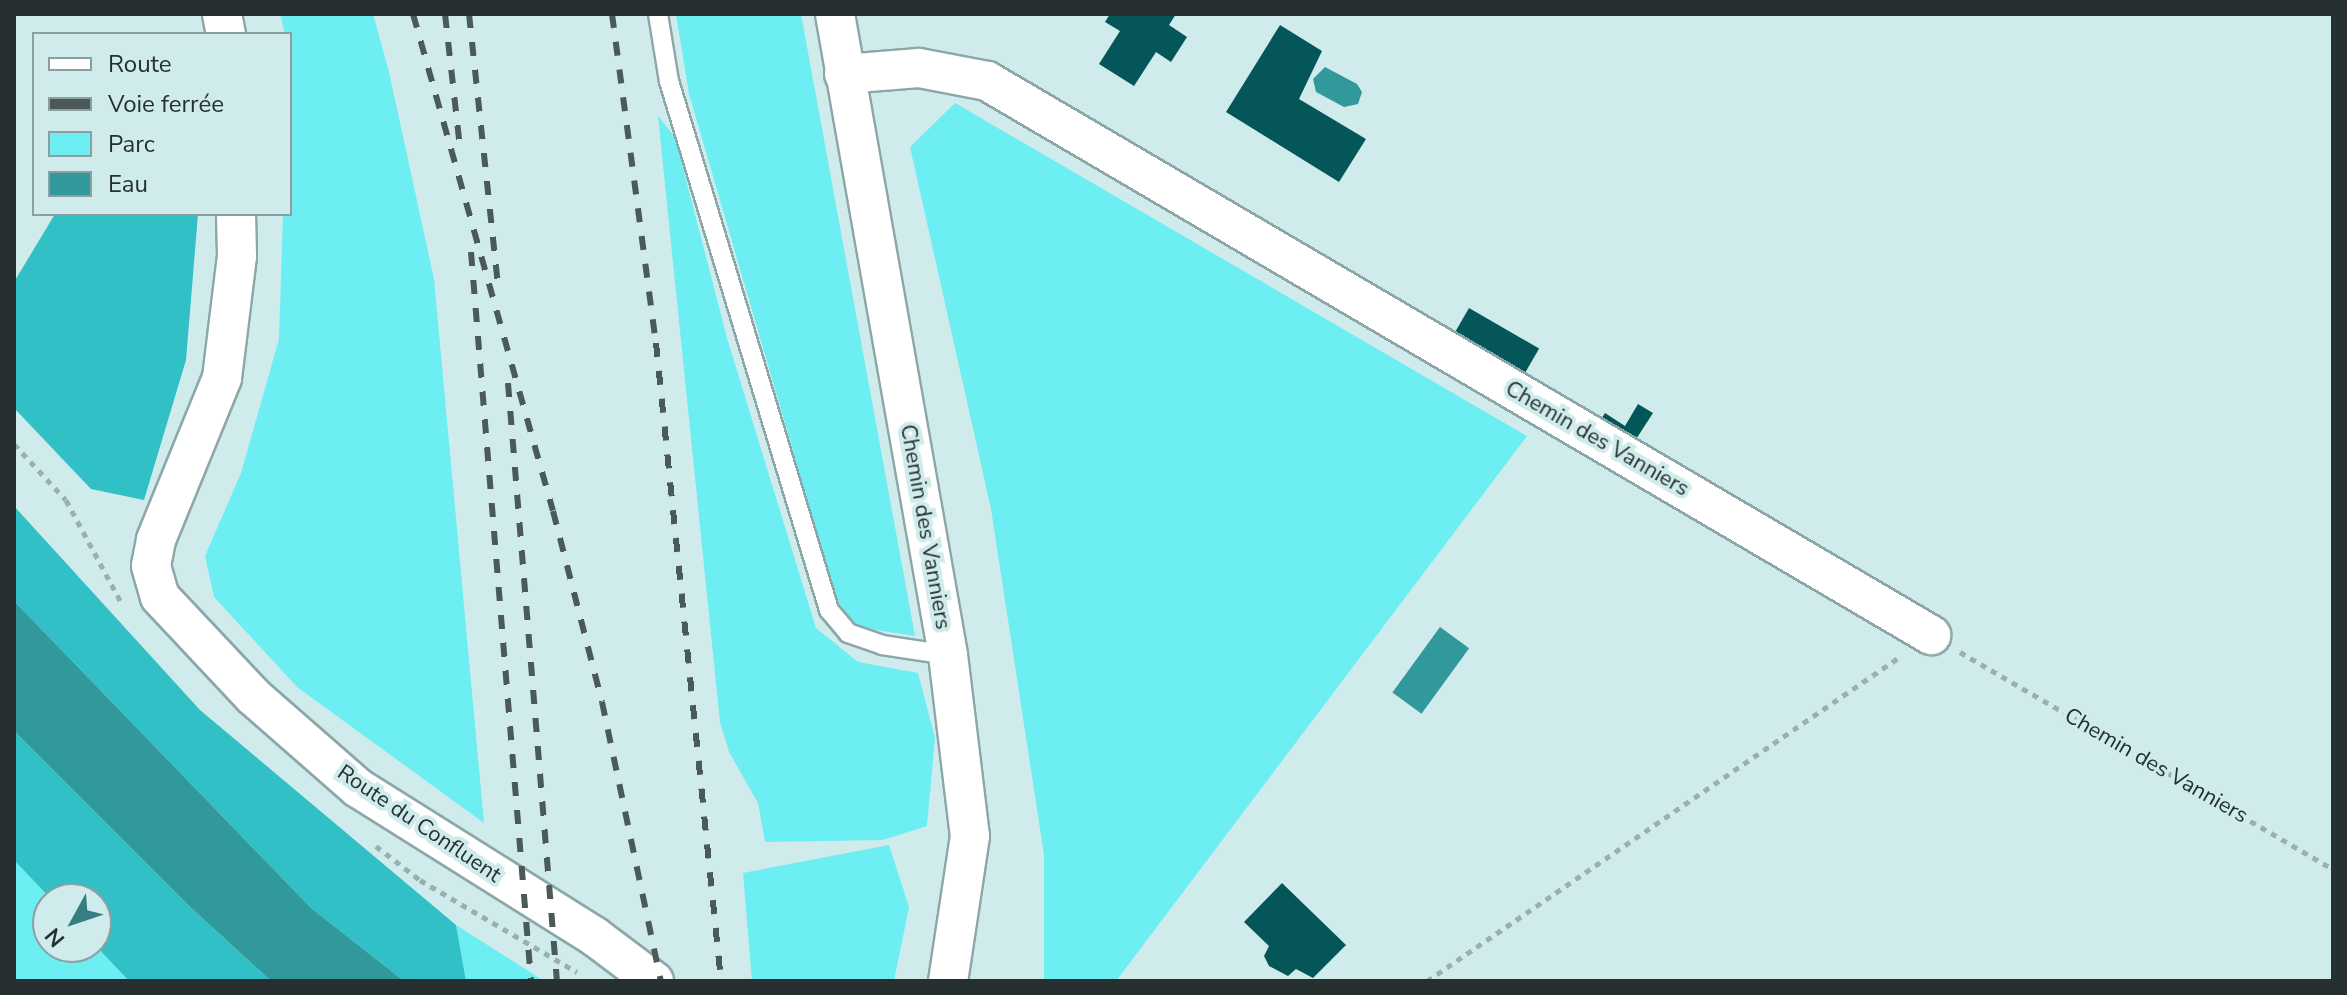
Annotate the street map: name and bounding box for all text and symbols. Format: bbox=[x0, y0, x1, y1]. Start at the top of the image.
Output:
legend bbox=[32, 32, 292, 216]
text: Route bbox=[108, 48, 172, 80]
text: Voie ferrée bbox=[108, 88, 224, 120]
text: Parc bbox=[108, 128, 155, 160]
text: Eau bbox=[108, 168, 148, 200]
street label: Chemin des Vanniers bbox=[1501, 376, 1693, 502]
street label: Chemin des Vanniers bbox=[894, 423, 956, 631]
street label: Chemin des Vanniers bbox=[2060, 703, 2252, 829]
street label: Route du Confluent bbox=[332, 759, 506, 889]
north arrow bbox=[32, 883, 112, 963]
text: N bbox=[38, 921, 72, 953]

